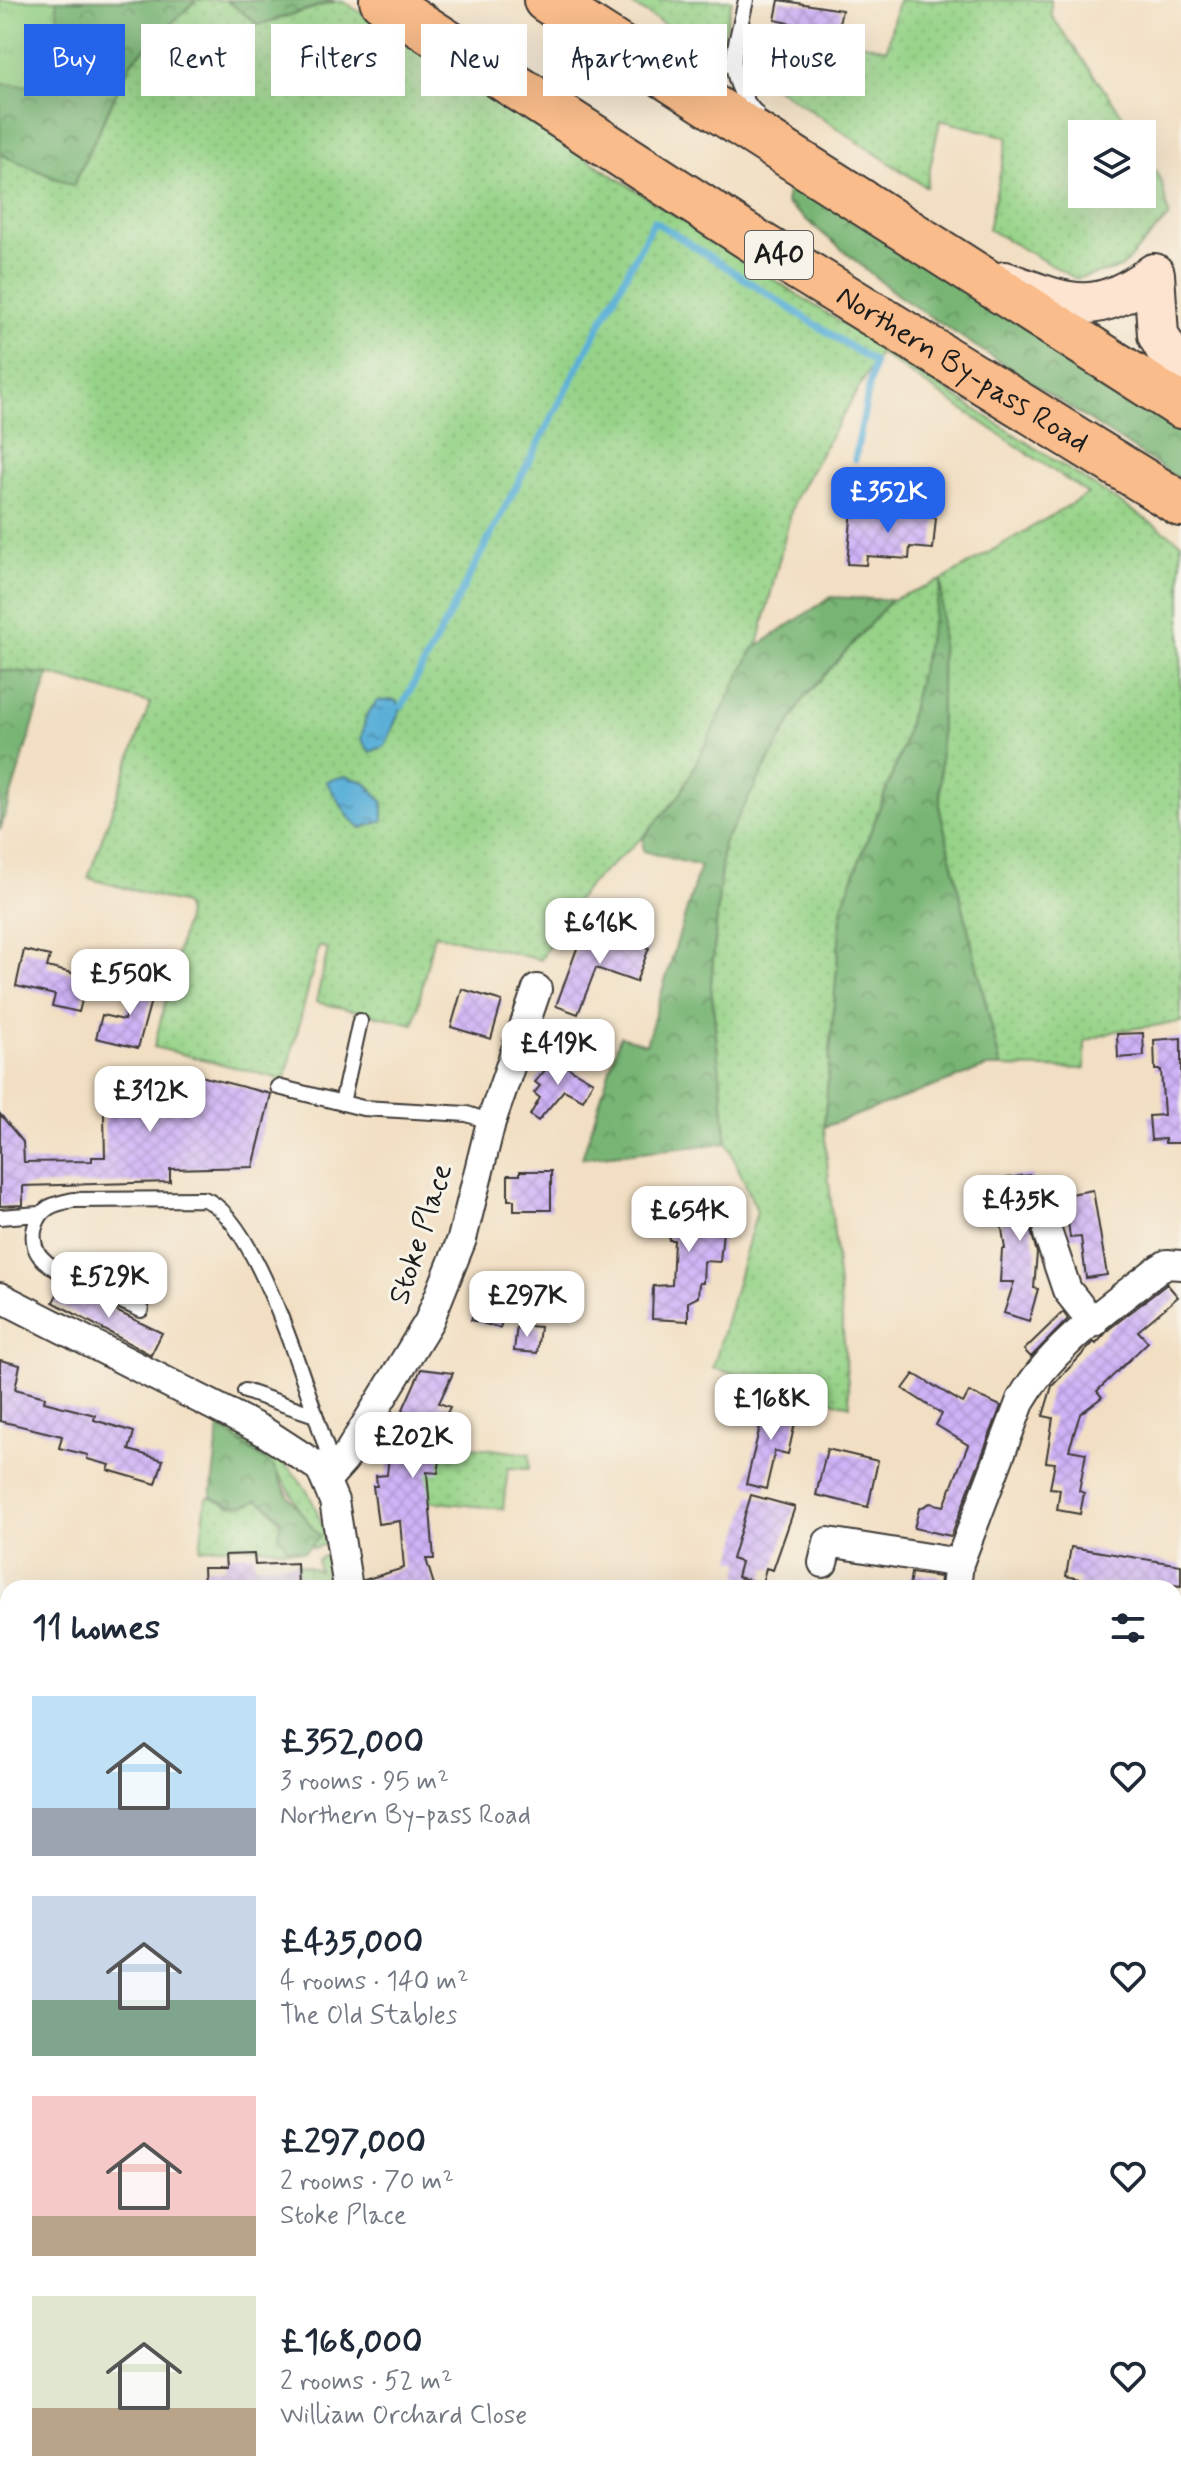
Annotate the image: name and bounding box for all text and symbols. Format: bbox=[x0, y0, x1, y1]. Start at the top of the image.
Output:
chip: Buy bbox=[24, 24, 125, 96]
chip: Rent bbox=[141, 24, 255, 96]
chip: Filters bbox=[271, 24, 405, 96]
chip: New bbox=[421, 24, 527, 96]
chip: Apartment bbox=[543, 24, 727, 96]
chip: House bbox=[743, 24, 865, 96]
map controls bbox=[1068, 120, 1156, 208]
button: layers bbox=[1068, 120, 1156, 208]
road number: A40 bbox=[745, 231, 813, 279]
street label: Northern By-pass Road bbox=[829, 277, 1096, 462]
pin: £352K bbox=[832, 467, 944, 535]
text: £352K bbox=[849, 476, 927, 510]
pin: £616K bbox=[544, 898, 656, 966]
text: £616K bbox=[563, 907, 637, 941]
pin: £550K bbox=[74, 949, 186, 1017]
text: £550K bbox=[89, 958, 171, 992]
pin: £419K bbox=[502, 1019, 614, 1087]
text: £419K bbox=[520, 1028, 596, 1062]
pin: £312K bbox=[94, 1066, 206, 1134]
text: £312K bbox=[112, 1075, 188, 1109]
street label: Stoke Place bbox=[380, 1158, 462, 1310]
pin: £435K bbox=[964, 1175, 1076, 1243]
text: £435K bbox=[981, 1184, 1059, 1218]
pin: £654K bbox=[633, 1186, 745, 1254]
text: £654K bbox=[649, 1195, 729, 1229]
pin: £529K bbox=[53, 1252, 165, 1320]
text: £529K bbox=[69, 1261, 149, 1295]
pin: £297K bbox=[471, 1271, 583, 1339]
text: £297K bbox=[487, 1280, 567, 1314]
pin: £168K bbox=[715, 1374, 827, 1442]
text: £168K bbox=[733, 1383, 809, 1417]
pin: £202K bbox=[357, 1412, 469, 1480]
text: £202K bbox=[373, 1421, 453, 1455]
text: 11 homes bbox=[32, 1606, 160, 1651]
icon: filters bbox=[1106, 1606, 1150, 1650]
text: £352,000 bbox=[280, 1720, 424, 1765]
icon: home bbox=[96, 1728, 192, 1824]
icon: heart bbox=[1106, 1754, 1150, 1798]
text: 3 rooms · 95 m² bbox=[280, 1765, 449, 1799]
text: Northern By-pass Road bbox=[280, 1799, 531, 1833]
text: £435,000 bbox=[280, 1920, 423, 1965]
icon: home bbox=[96, 1928, 192, 2024]
icon: heart bbox=[1106, 1954, 1150, 1998]
text: 4 rooms · 140 m² bbox=[280, 1965, 469, 1999]
text: The Old Stables bbox=[280, 1999, 457, 2033]
text: £297,000 bbox=[280, 2120, 426, 2165]
icon: home bbox=[96, 2128, 192, 2224]
icon: heart bbox=[1106, 2154, 1150, 2198]
text: 2 rooms · 70 m² bbox=[280, 2165, 454, 2199]
text: Stoke Place bbox=[280, 2199, 407, 2233]
text: £168,000 bbox=[280, 2320, 423, 2365]
icon: home bbox=[96, 2328, 192, 2424]
icon: heart bbox=[1106, 2354, 1150, 2398]
text: 2 rooms · 52 m² bbox=[280, 2365, 452, 2399]
text: William Orchard Close bbox=[280, 2399, 527, 2433]

